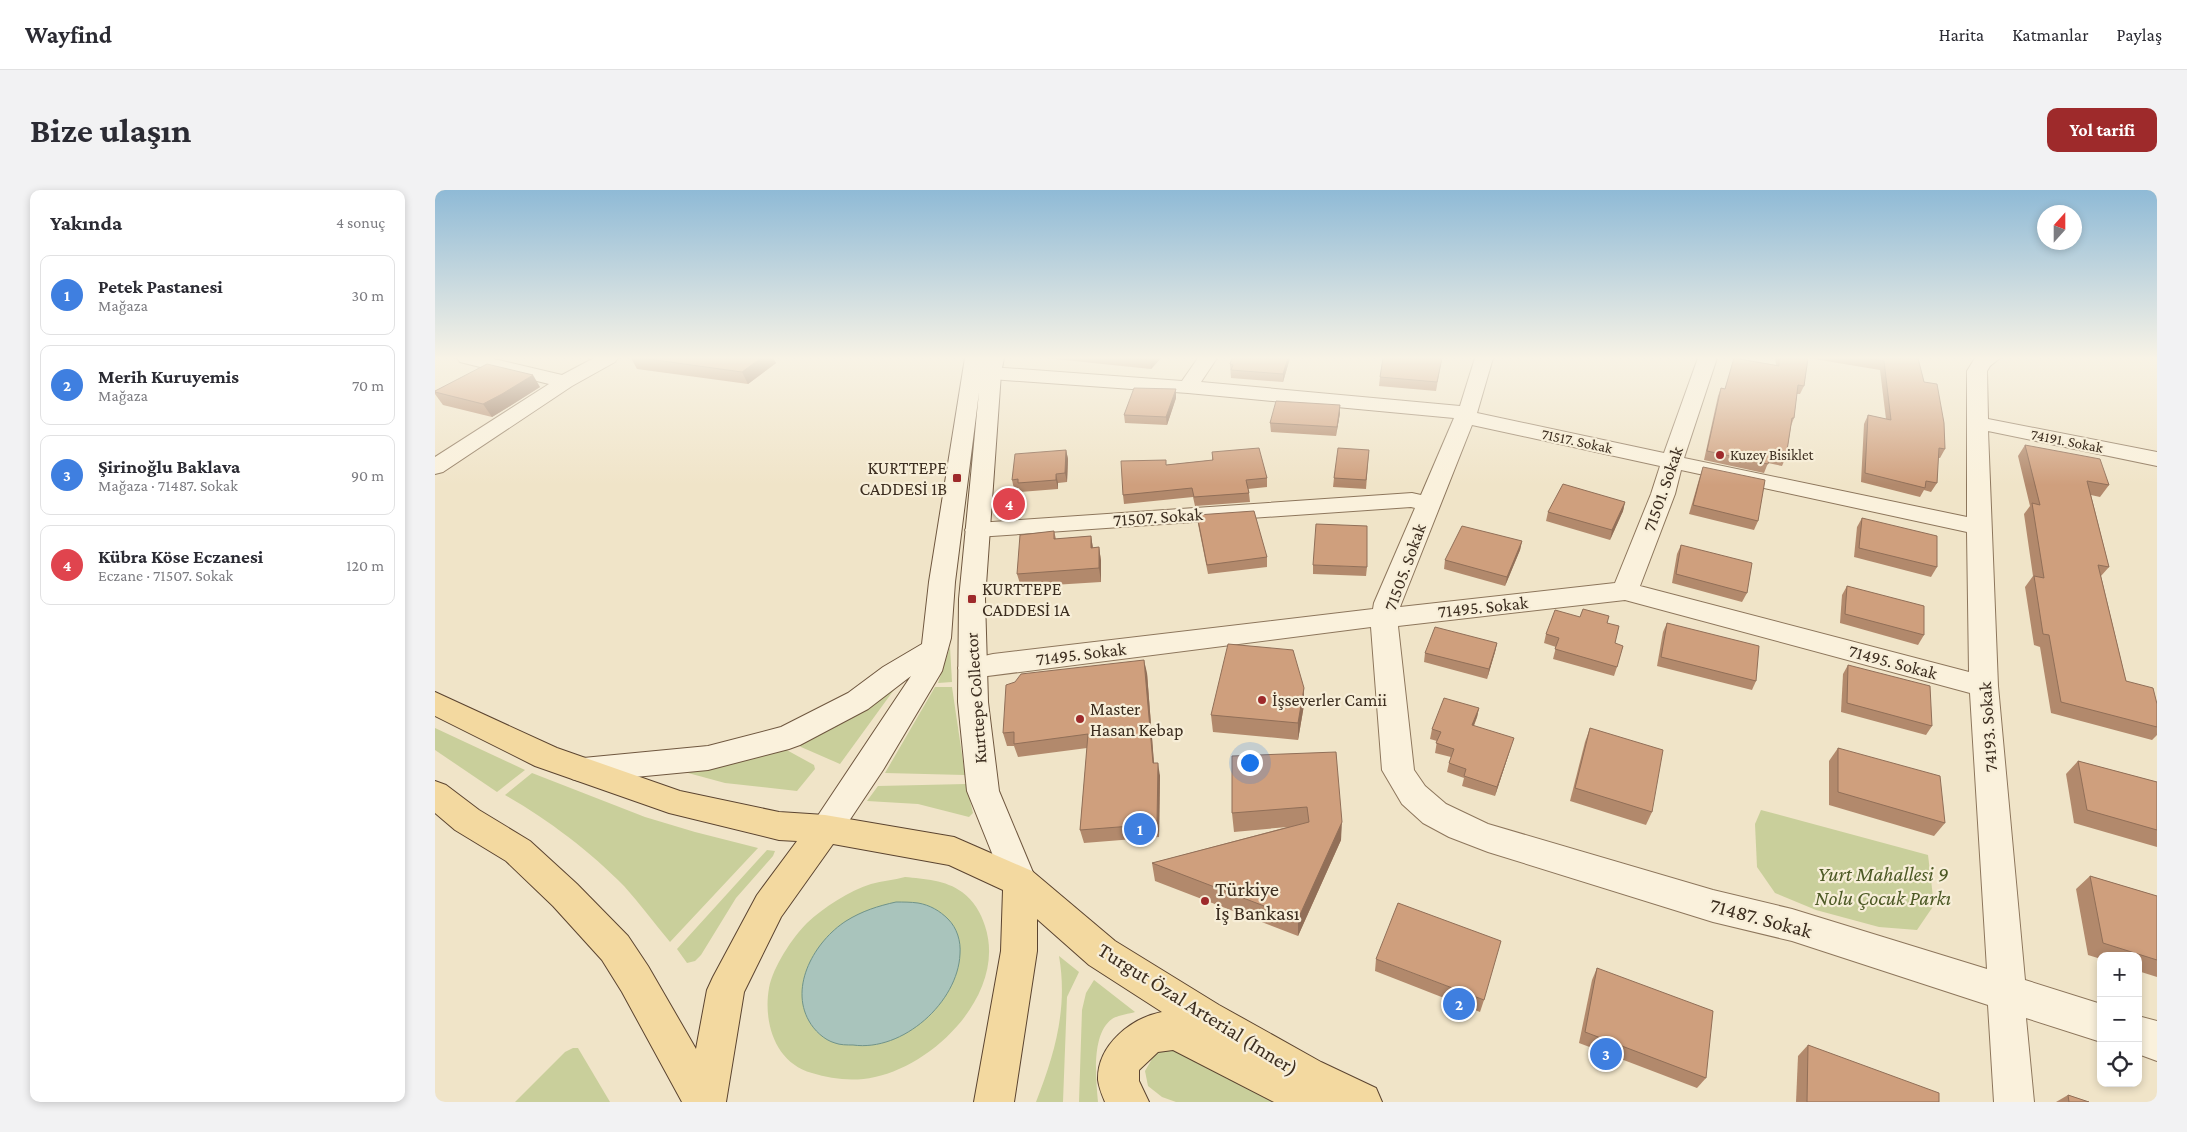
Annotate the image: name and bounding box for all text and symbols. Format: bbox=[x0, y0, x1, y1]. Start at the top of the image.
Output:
text: Wayfind bbox=[25, 21, 112, 48]
text: Harita bbox=[1939, 25, 1984, 45]
text: Katmanlar bbox=[2012, 25, 2089, 45]
text: Paylaş bbox=[2117, 25, 2162, 45]
button: Yol tarifi bbox=[2047, 108, 2157, 152]
text: Bize ulaşın bbox=[30, 111, 191, 150]
north arrow bbox=[2037, 205, 2082, 250]
text: Yakında bbox=[50, 211, 122, 235]
text: 4 sonuç bbox=[336, 214, 385, 231]
text: Petek Pastanesi bbox=[98, 276, 223, 297]
text: 1 bbox=[64, 287, 70, 304]
text: 30 m bbox=[352, 287, 384, 304]
text: Mağaza bbox=[98, 297, 148, 314]
text: Merih Kuruyemis bbox=[98, 366, 239, 387]
text: 2 bbox=[63, 377, 71, 394]
text: 70 m bbox=[352, 377, 384, 394]
text: Mağaza bbox=[98, 387, 148, 404]
street label: 71517. Sokak bbox=[1540, 426, 1615, 456]
street label: 74191. Sokak bbox=[2029, 426, 2105, 456]
street label: 71501. Sokak bbox=[1639, 443, 1687, 534]
place label: Kuzey Bisiklet bbox=[1730, 447, 1815, 464]
marker: Kuzey Bisiklet bbox=[1714, 449, 1726, 461]
text: Şirinoğlu Baklava bbox=[98, 456, 240, 477]
place label: KURTTEPE CADDESİ 1B bbox=[860, 458, 947, 499]
text: 3 bbox=[63, 467, 71, 484]
text: 90 m bbox=[351, 467, 384, 484]
marker: KURTTEPE CADDESİ 1B bbox=[951, 472, 963, 484]
text: Mağaza · 71487. Sokak bbox=[98, 477, 238, 494]
pin: 4 bbox=[993, 485, 1025, 523]
street label: 71507. Sokak bbox=[1112, 504, 1204, 530]
street label: 71505. Sokak bbox=[1380, 520, 1430, 613]
text: Kübra Köse Eczanesi bbox=[98, 546, 263, 567]
text: 4 bbox=[63, 557, 71, 574]
text: 120 m bbox=[346, 557, 384, 574]
text: Eczane · 71507. Sokak bbox=[98, 567, 233, 584]
place label: KURTTEPE CADDESİ 1A bbox=[982, 579, 1071, 620]
street label: 71495. Sokak bbox=[1437, 592, 1530, 622]
marker: KURTTEPE CADDESİ 1A bbox=[966, 593, 978, 605]
street label: Kurttepe Collector bbox=[961, 631, 991, 764]
street label: 71495. Sokak bbox=[1035, 638, 1128, 669]
street label: 71495. Sokak bbox=[1847, 641, 1940, 684]
street label: 74193. Sokak bbox=[1975, 681, 2001, 773]
place label: İşseverler Camii bbox=[1272, 690, 1387, 710]
marker: İşseverler Camii bbox=[1256, 694, 1268, 706]
place label: Master Hasan Kebap bbox=[1090, 699, 1184, 740]
marker: Master Hasan Kebap bbox=[1074, 713, 1086, 725]
your location bbox=[1237, 750, 1263, 776]
pin: 1 bbox=[1124, 810, 1156, 848]
park label: Yurt Mahallesi 9 Nolu Çocuk Parkı bbox=[1815, 862, 1951, 910]
place label: Türkiye İş Bankası bbox=[1215, 877, 1300, 925]
street label: 71487. Sokak bbox=[1707, 893, 1815, 943]
marker: Türkiye İş Bankası bbox=[1199, 895, 1211, 907]
street label: Turgut Özal Arterial (Inner) bbox=[1093, 937, 1303, 1081]
map controls bbox=[2097, 952, 2142, 1087]
button: + bbox=[2097, 952, 2142, 997]
pin: 2 bbox=[1443, 985, 1475, 1023]
button: − bbox=[2097, 997, 2142, 1042]
pin: 3 bbox=[1590, 1035, 1622, 1073]
button: locate bbox=[2097, 1042, 2142, 1087]

